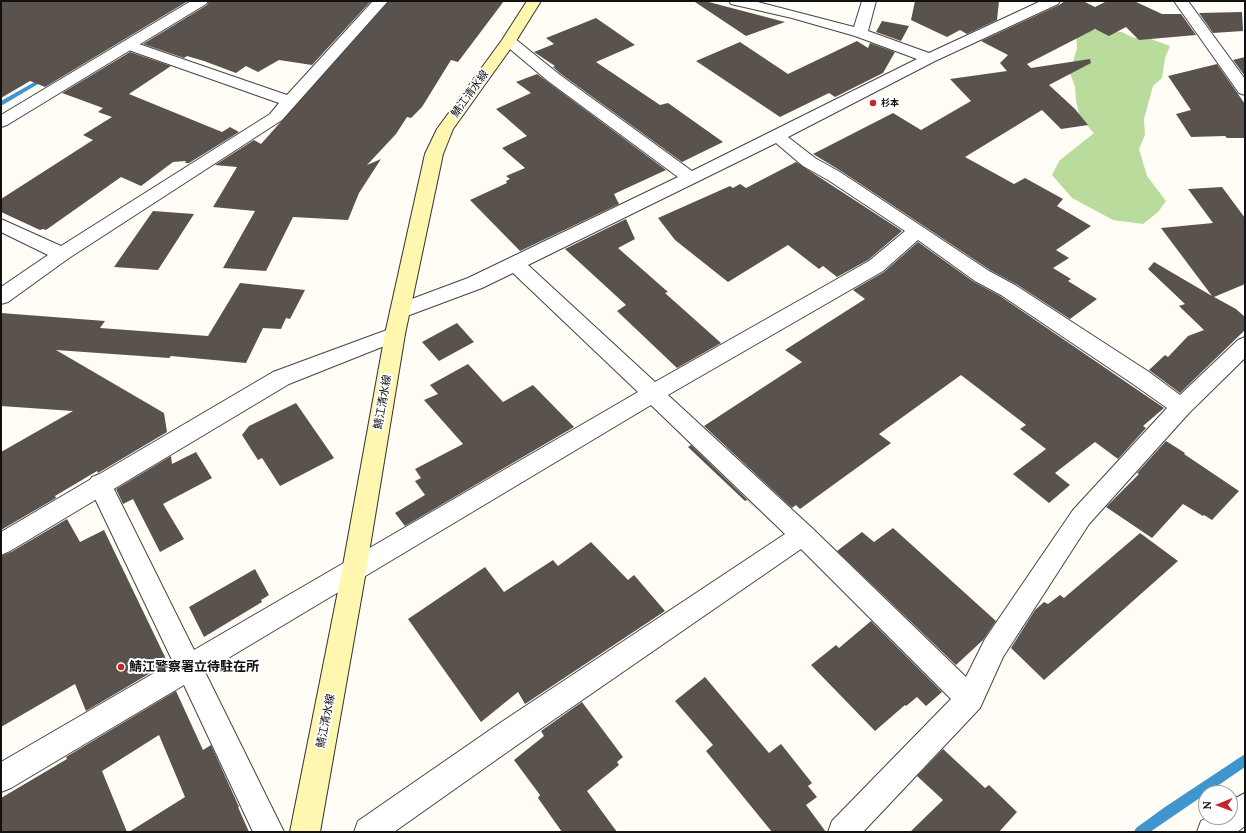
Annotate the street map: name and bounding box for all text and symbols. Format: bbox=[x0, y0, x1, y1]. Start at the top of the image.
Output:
street label: 鯖江清水線 bbox=[448, 68, 492, 120]
marker: 杉本 bbox=[868, 98, 878, 108]
place label: 杉本 bbox=[881, 98, 899, 108]
street label: 鯖江清水線 bbox=[372, 374, 394, 430]
place label: 鯖江警察署立待駐在所 bbox=[129, 659, 259, 675]
marker: 鯖江警察署立待駐在所 bbox=[116, 662, 126, 672]
street label: 鯖江清水線 bbox=[314, 693, 338, 749]
north arrow bbox=[1198, 785, 1238, 825]
text: N bbox=[1200, 801, 1214, 810]

